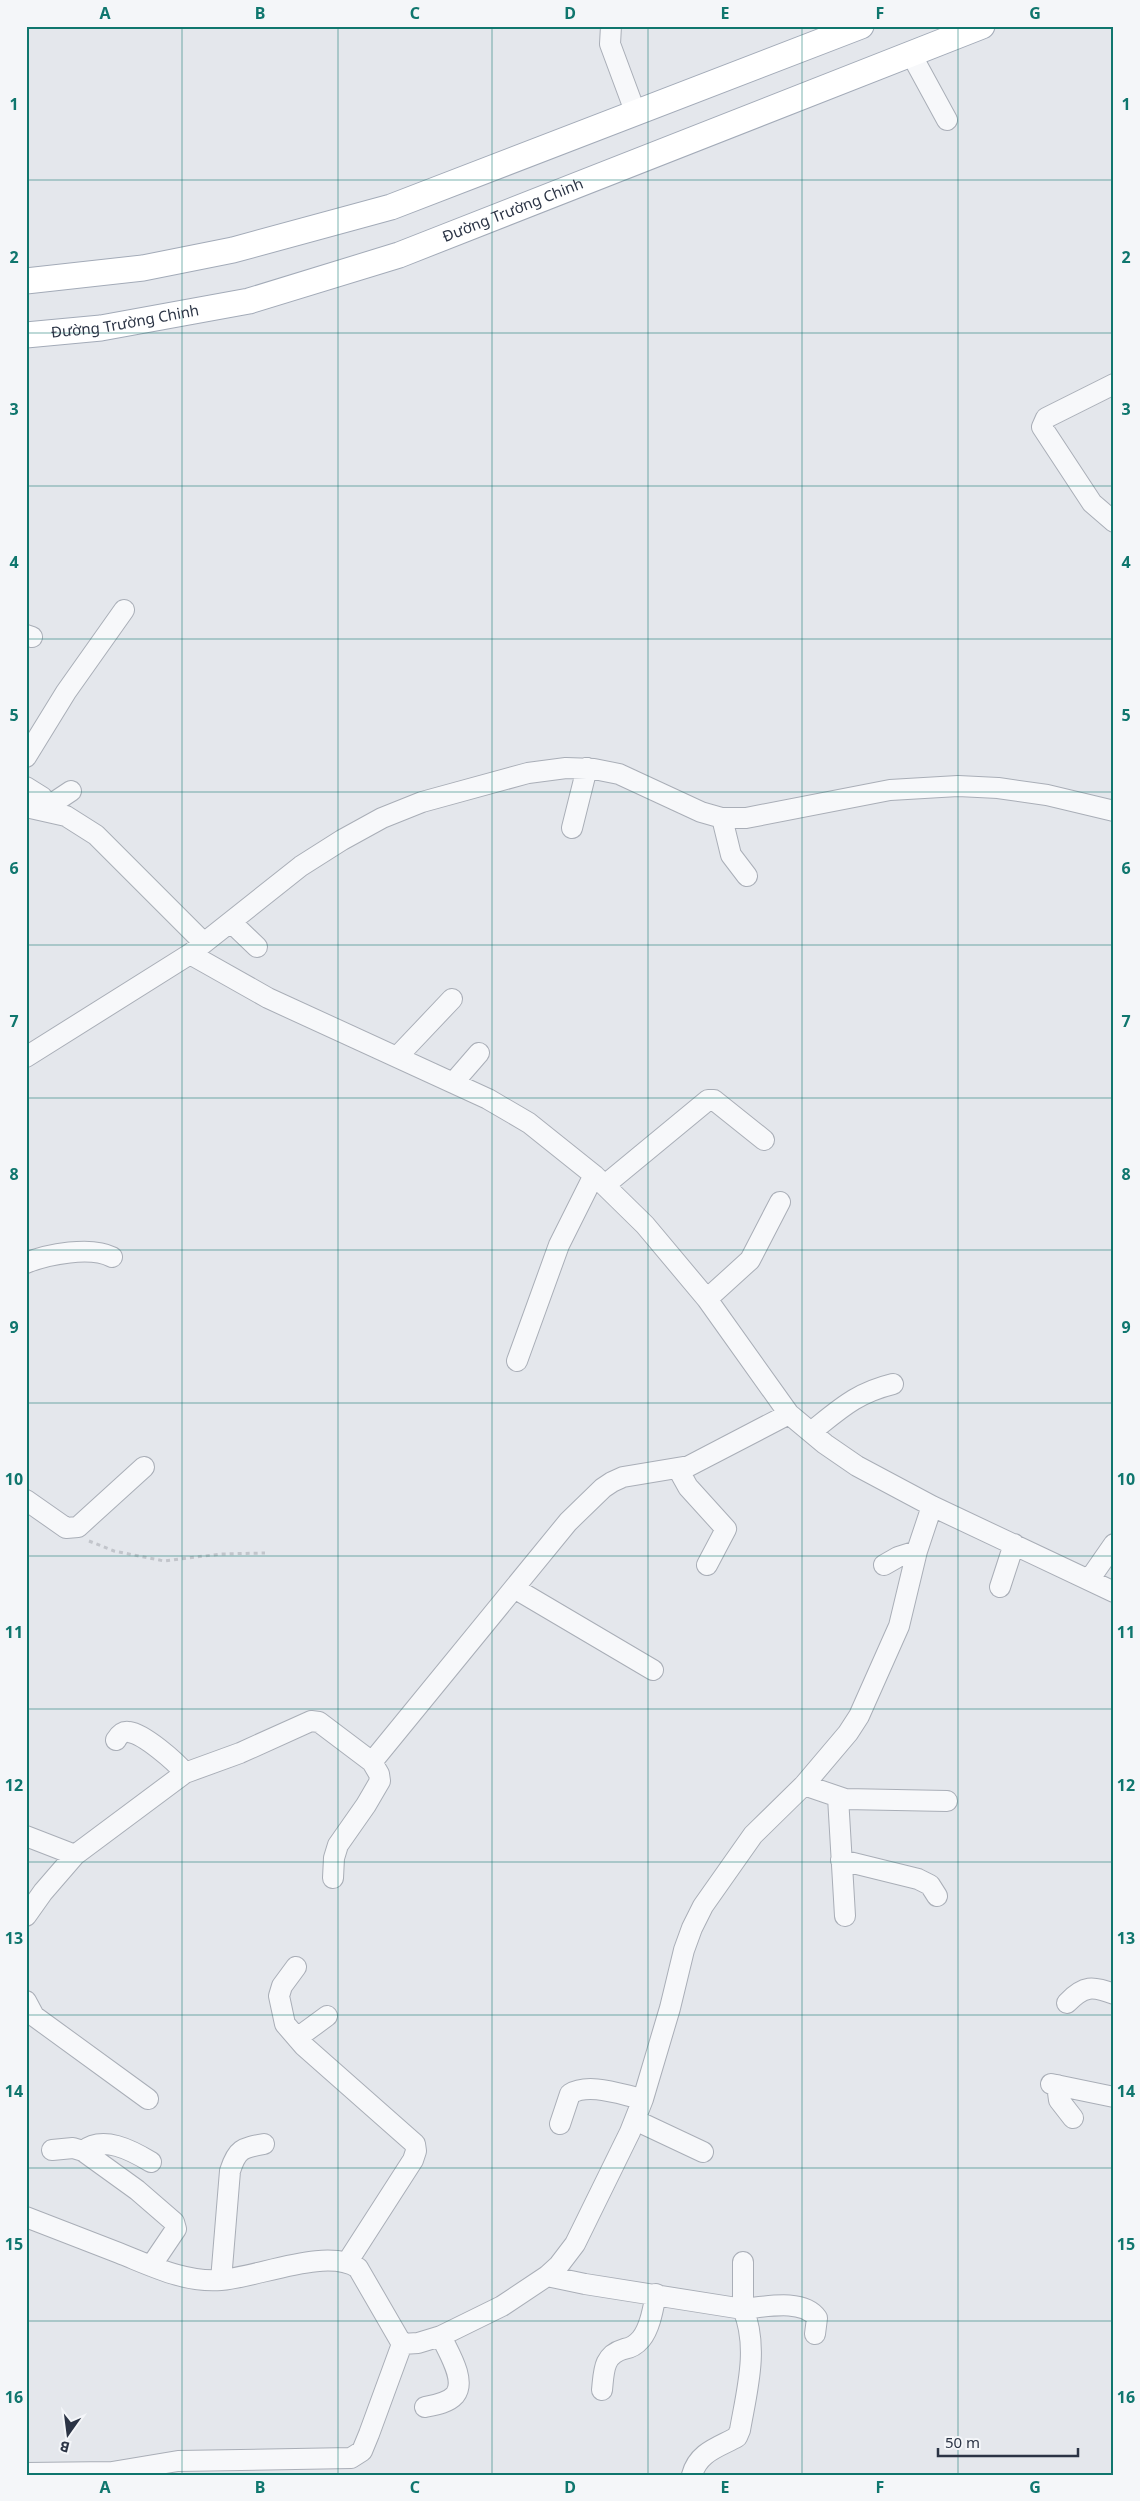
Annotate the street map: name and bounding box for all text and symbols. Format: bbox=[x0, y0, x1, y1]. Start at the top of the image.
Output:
text: A bbox=[99, 2, 111, 24]
text: B bbox=[255, 2, 265, 24]
text: C bbox=[410, 2, 420, 24]
text: D bbox=[564, 2, 576, 24]
text: E bbox=[721, 2, 730, 24]
text: F bbox=[876, 2, 884, 24]
text: G bbox=[1029, 2, 1041, 24]
text: 1 bbox=[9, 93, 19, 115]
text: 1 bbox=[1121, 93, 1131, 115]
street label: Đường Trường Chinh bbox=[439, 173, 586, 246]
text: 2 bbox=[9, 246, 19, 268]
text: 2 bbox=[1121, 246, 1131, 268]
street label: Đường Trường Chinh bbox=[50, 299, 200, 342]
text: 3 bbox=[9, 398, 19, 420]
text: 3 bbox=[1121, 398, 1131, 420]
text: 4 bbox=[9, 551, 19, 573]
text: 4 bbox=[1121, 551, 1131, 573]
text: 5 bbox=[9, 704, 19, 726]
text: 5 bbox=[1121, 704, 1131, 726]
text: 6 bbox=[9, 857, 19, 879]
text: 6 bbox=[1121, 857, 1131, 879]
text: 7 bbox=[9, 1010, 19, 1032]
text: 7 bbox=[1121, 1010, 1131, 1032]
text: 8 bbox=[9, 1163, 19, 1185]
text: 8 bbox=[1121, 1163, 1131, 1185]
text: 9 bbox=[9, 1316, 19, 1338]
text: 9 bbox=[1121, 1316, 1131, 1338]
text: 10 bbox=[5, 1468, 23, 1490]
text: 10 bbox=[1117, 1468, 1135, 1490]
text: 11 bbox=[5, 1621, 23, 1643]
text: 11 bbox=[1117, 1621, 1135, 1643]
text: 12 bbox=[5, 1774, 23, 1796]
text: 12 bbox=[1117, 1774, 1135, 1796]
text: 13 bbox=[5, 1927, 23, 1949]
text: 13 bbox=[1117, 1927, 1135, 1949]
text: 14 bbox=[5, 2080, 23, 2102]
text: 14 bbox=[1117, 2080, 1135, 2102]
text: 15 bbox=[5, 2233, 23, 2255]
text: 15 bbox=[1117, 2233, 1135, 2255]
text: 16 bbox=[5, 2386, 23, 2408]
text: 16 bbox=[1117, 2386, 1135, 2408]
north arrow bbox=[42, 2408, 92, 2458]
scale bar bbox=[938, 2426, 1078, 2458]
text: 50 m bbox=[945, 2432, 980, 2452]
text: B bbox=[58, 2437, 72, 2457]
text: A bbox=[99, 2476, 111, 2498]
text: B bbox=[255, 2476, 265, 2498]
text: C bbox=[410, 2476, 420, 2498]
text: D bbox=[564, 2476, 576, 2498]
text: E bbox=[721, 2476, 730, 2498]
text: F bbox=[876, 2476, 884, 2498]
text: G bbox=[1029, 2476, 1041, 2498]

